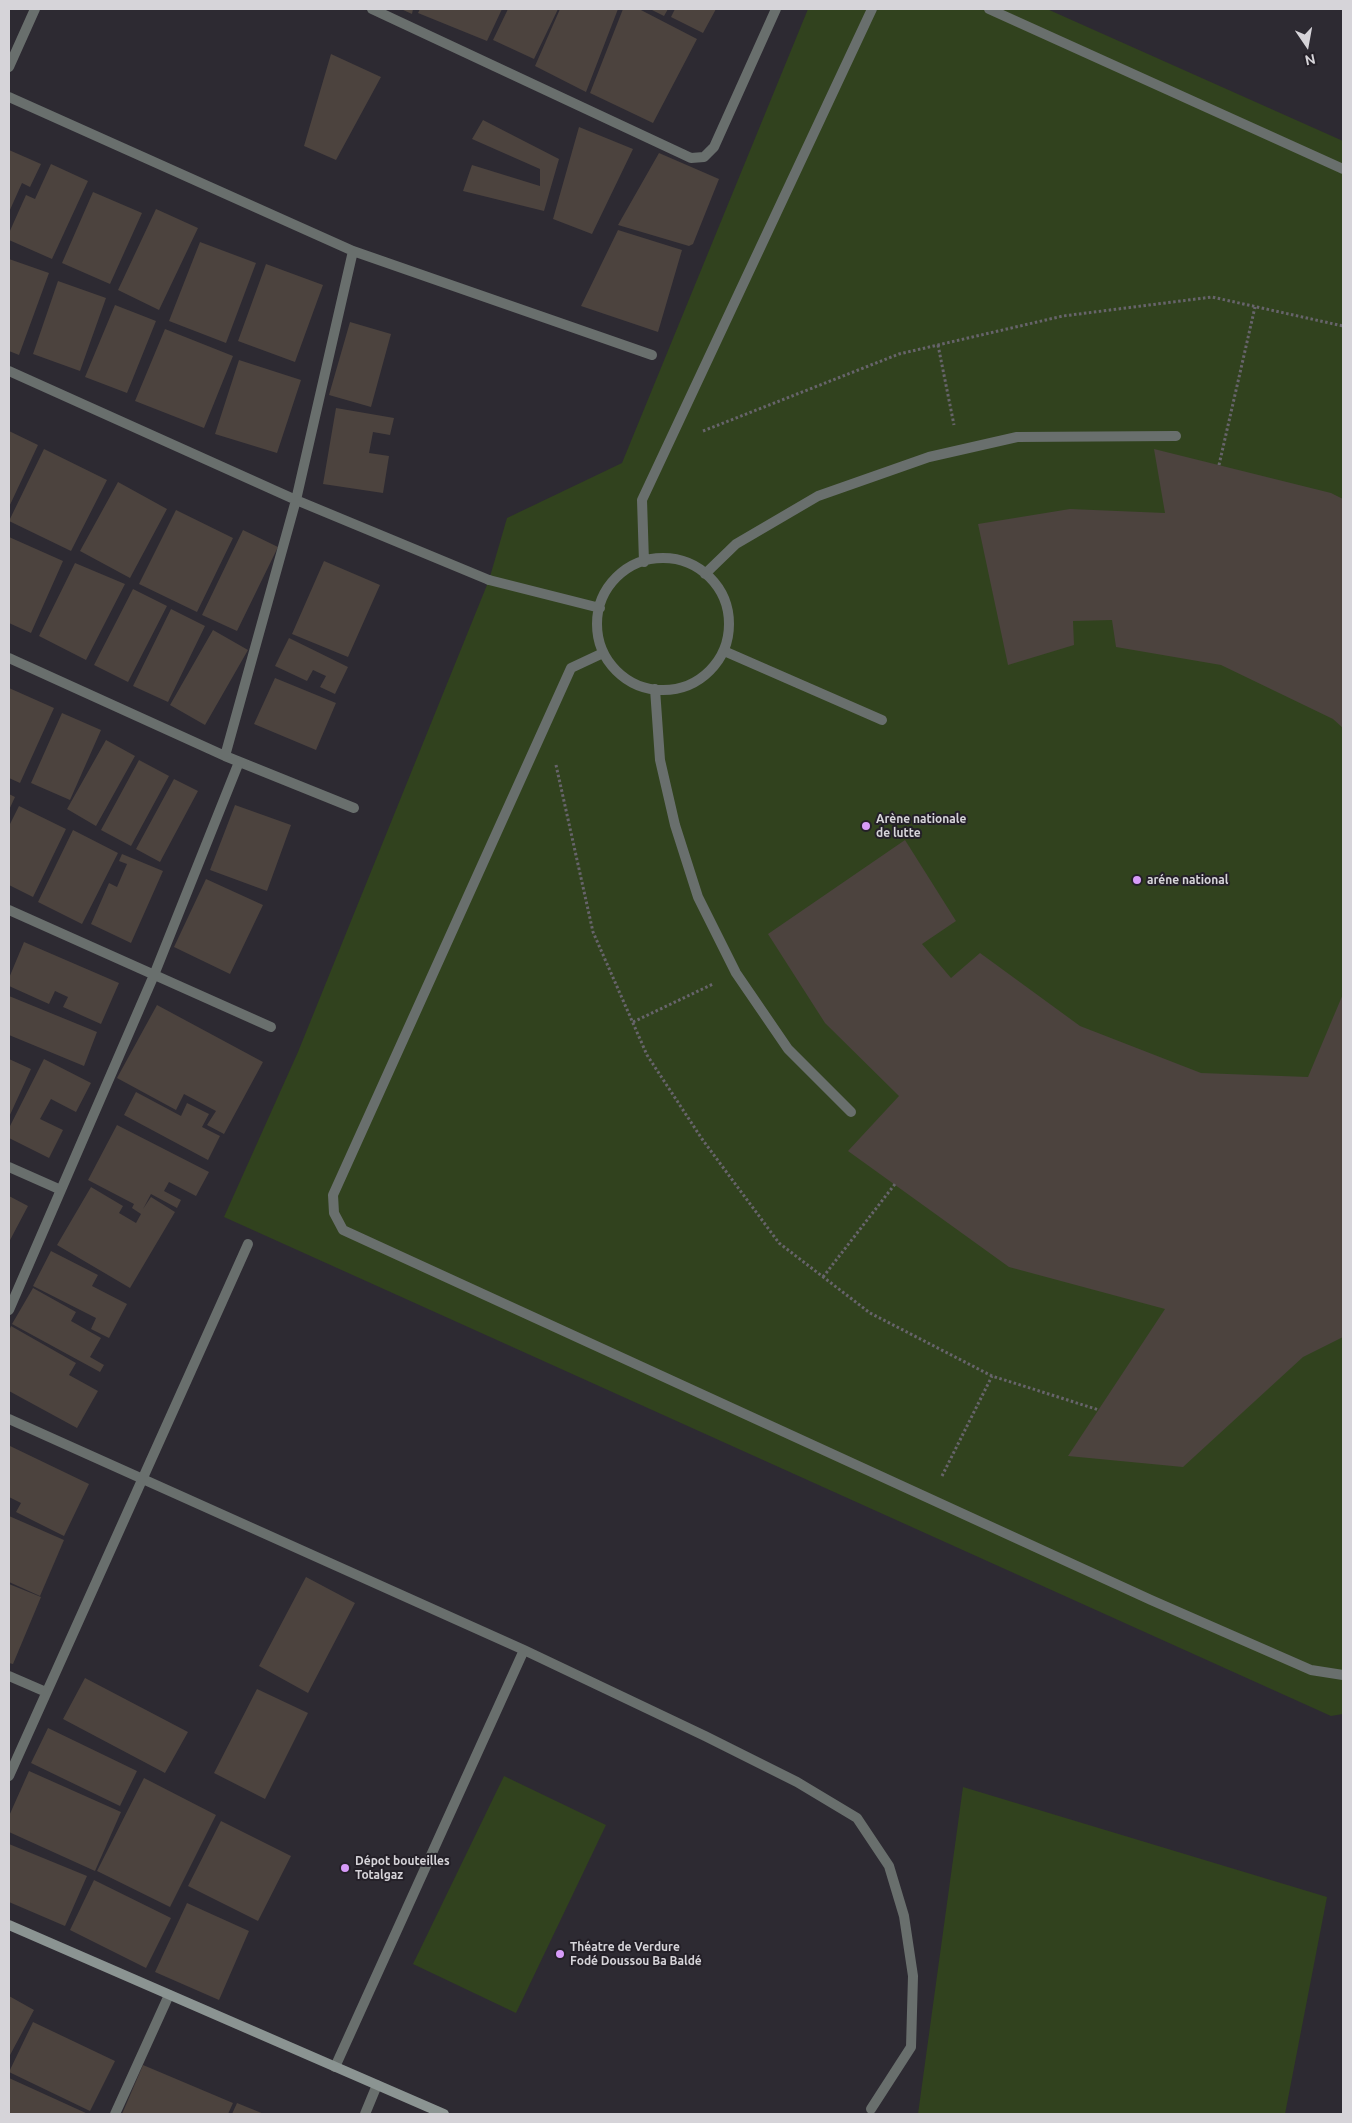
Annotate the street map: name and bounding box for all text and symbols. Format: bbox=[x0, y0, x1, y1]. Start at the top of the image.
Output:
north arrow bbox=[1282, 20, 1332, 70]
text: N bbox=[1303, 51, 1317, 69]
place label: Arène nationale de lutte bbox=[876, 812, 966, 840]
marker: Arène nationale de lutte bbox=[860, 820, 872, 832]
place label: aréne national bbox=[1147, 873, 1228, 887]
marker: aréne national bbox=[1131, 874, 1143, 886]
place label: Dépot bouteilles Totalgaz bbox=[355, 1854, 450, 1882]
marker: Dépot bouteilles Totalgaz bbox=[339, 1862, 351, 1874]
place label: Théatre de Verdure Fodé Doussou Ba Baldé bbox=[570, 1940, 702, 1968]
marker: Théatre de Verdure Fodé Doussou Ba Baldé bbox=[554, 1948, 566, 1960]

